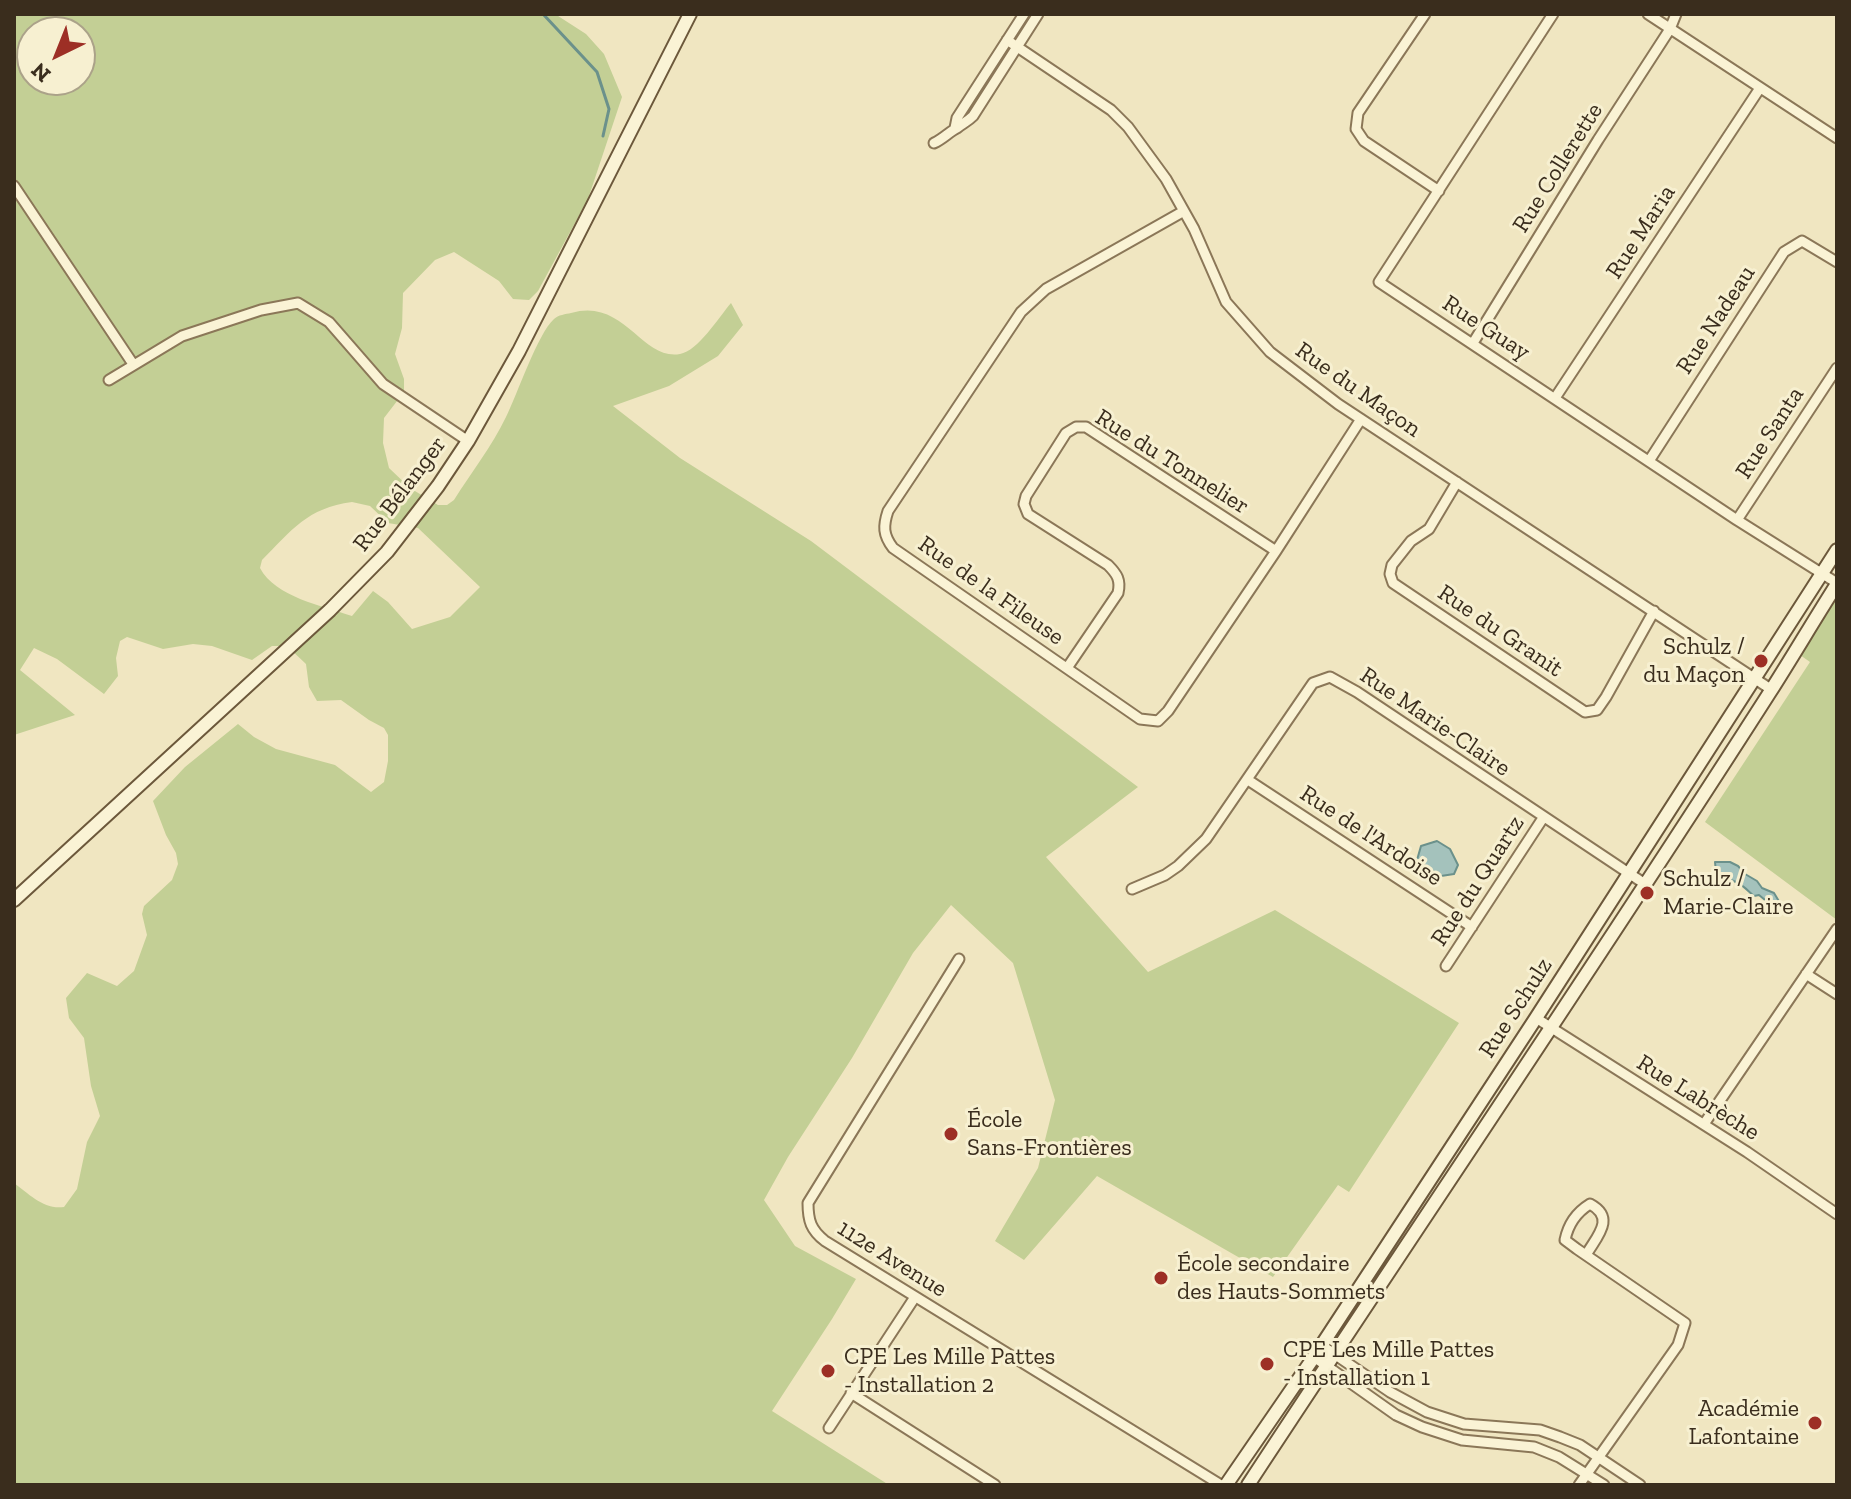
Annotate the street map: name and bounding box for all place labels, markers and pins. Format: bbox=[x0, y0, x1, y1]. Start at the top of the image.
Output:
place label: Schulz / du Maçon bbox=[1643, 633, 1745, 689]
marker: Schulz / du Maçon bbox=[1752, 652, 1770, 670]
place label: Schulz / Marie-Claire bbox=[1663, 865, 1794, 921]
marker: Schulz / Marie-Claire bbox=[1638, 884, 1656, 902]
place label: École Sans-Frontières bbox=[967, 1106, 1132, 1162]
marker: École Sans-Frontières bbox=[942, 1125, 960, 1143]
place label: École secondaire des Hauts-Sommets bbox=[1177, 1250, 1385, 1306]
marker: École secondaire des Hauts-Sommets bbox=[1152, 1269, 1170, 1287]
place label: CPE Les Mille Pattes - Installation 1 bbox=[1283, 1336, 1494, 1392]
place label: CPE Les Mille Pattes - Installation 2 bbox=[844, 1343, 1055, 1399]
marker: CPE Les Mille Pattes - Installation 1 bbox=[1258, 1355, 1276, 1373]
marker: CPE Les Mille Pattes - Installation 2 bbox=[819, 1362, 837, 1380]
place label: Académie Lafontaine bbox=[1689, 1395, 1799, 1451]
marker: Académie Lafontaine bbox=[1806, 1414, 1824, 1432]

